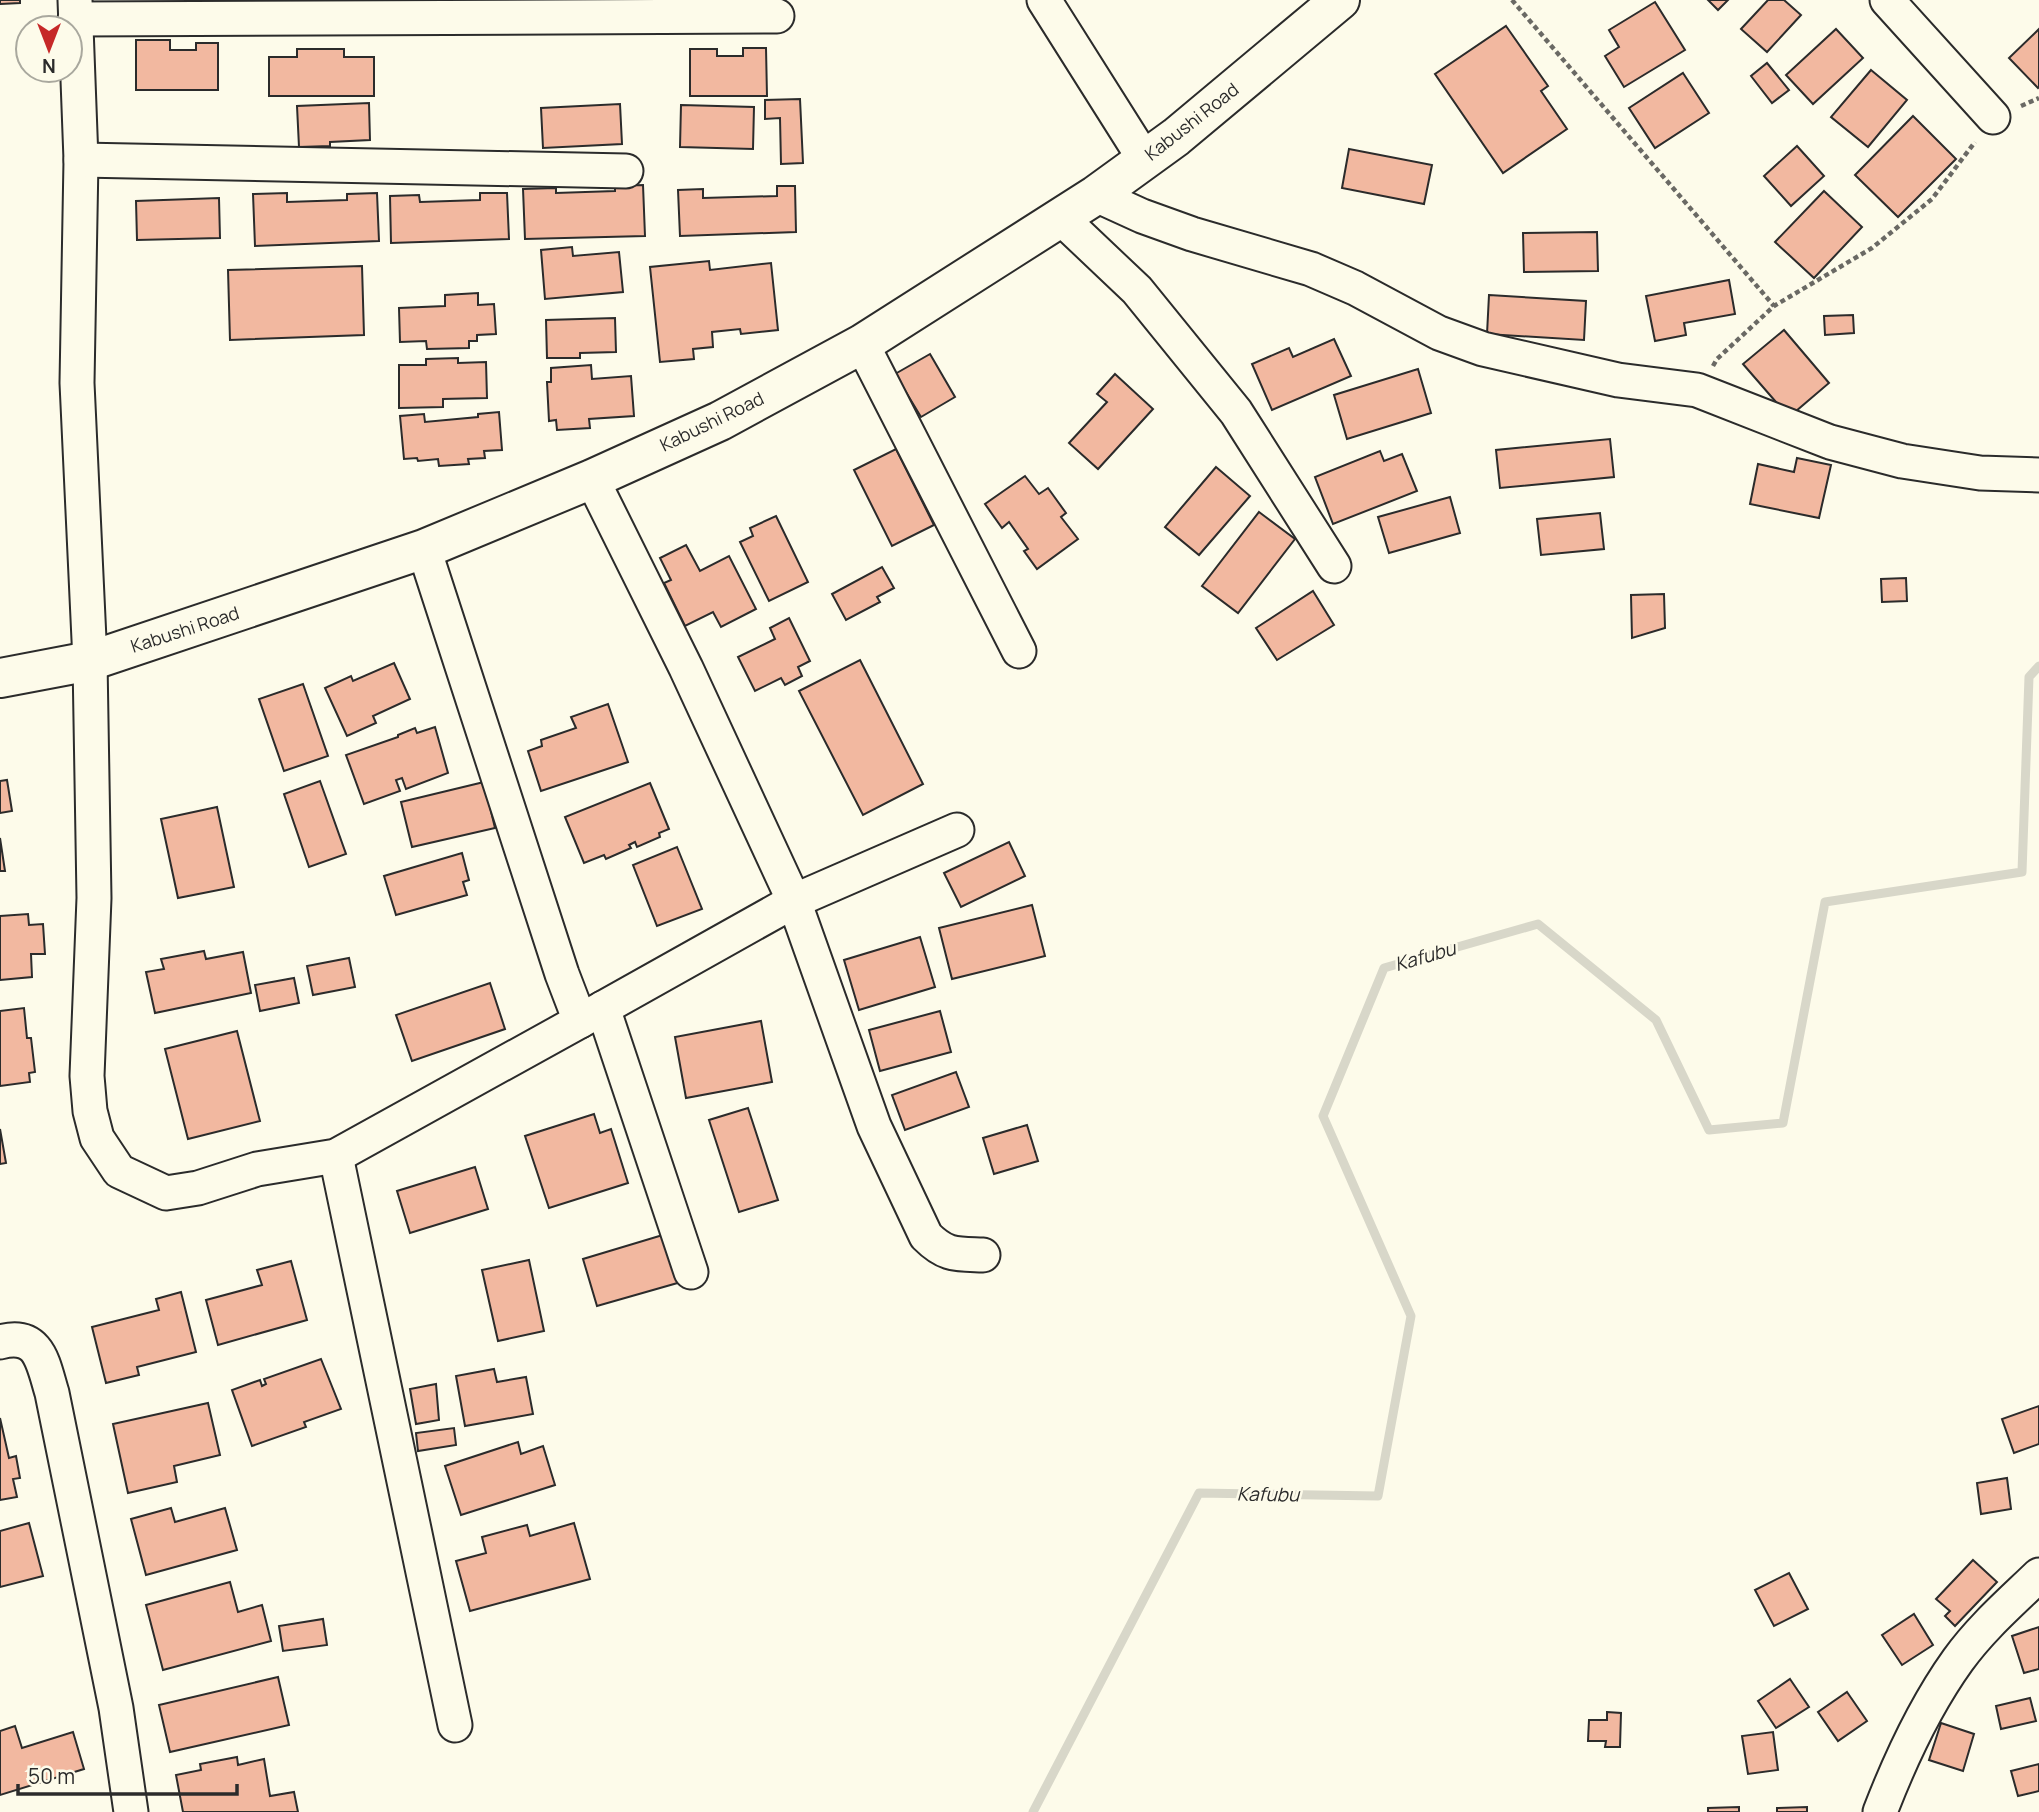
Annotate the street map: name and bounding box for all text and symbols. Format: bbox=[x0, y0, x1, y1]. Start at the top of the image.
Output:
north arrow bbox=[14, 14, 84, 84]
text: N bbox=[42, 53, 56, 79]
street label: Kabushi Road bbox=[1140, 77, 1243, 165]
street label: Kabushi Road bbox=[656, 386, 767, 457]
street label: Kabushi Road bbox=[127, 600, 242, 658]
water label: Kafubu bbox=[1391, 934, 1460, 977]
water label: Kafubu bbox=[1237, 1480, 1301, 1508]
scale bar bbox=[18, 1752, 236, 1796]
text: 50 m bbox=[28, 1762, 75, 1790]

